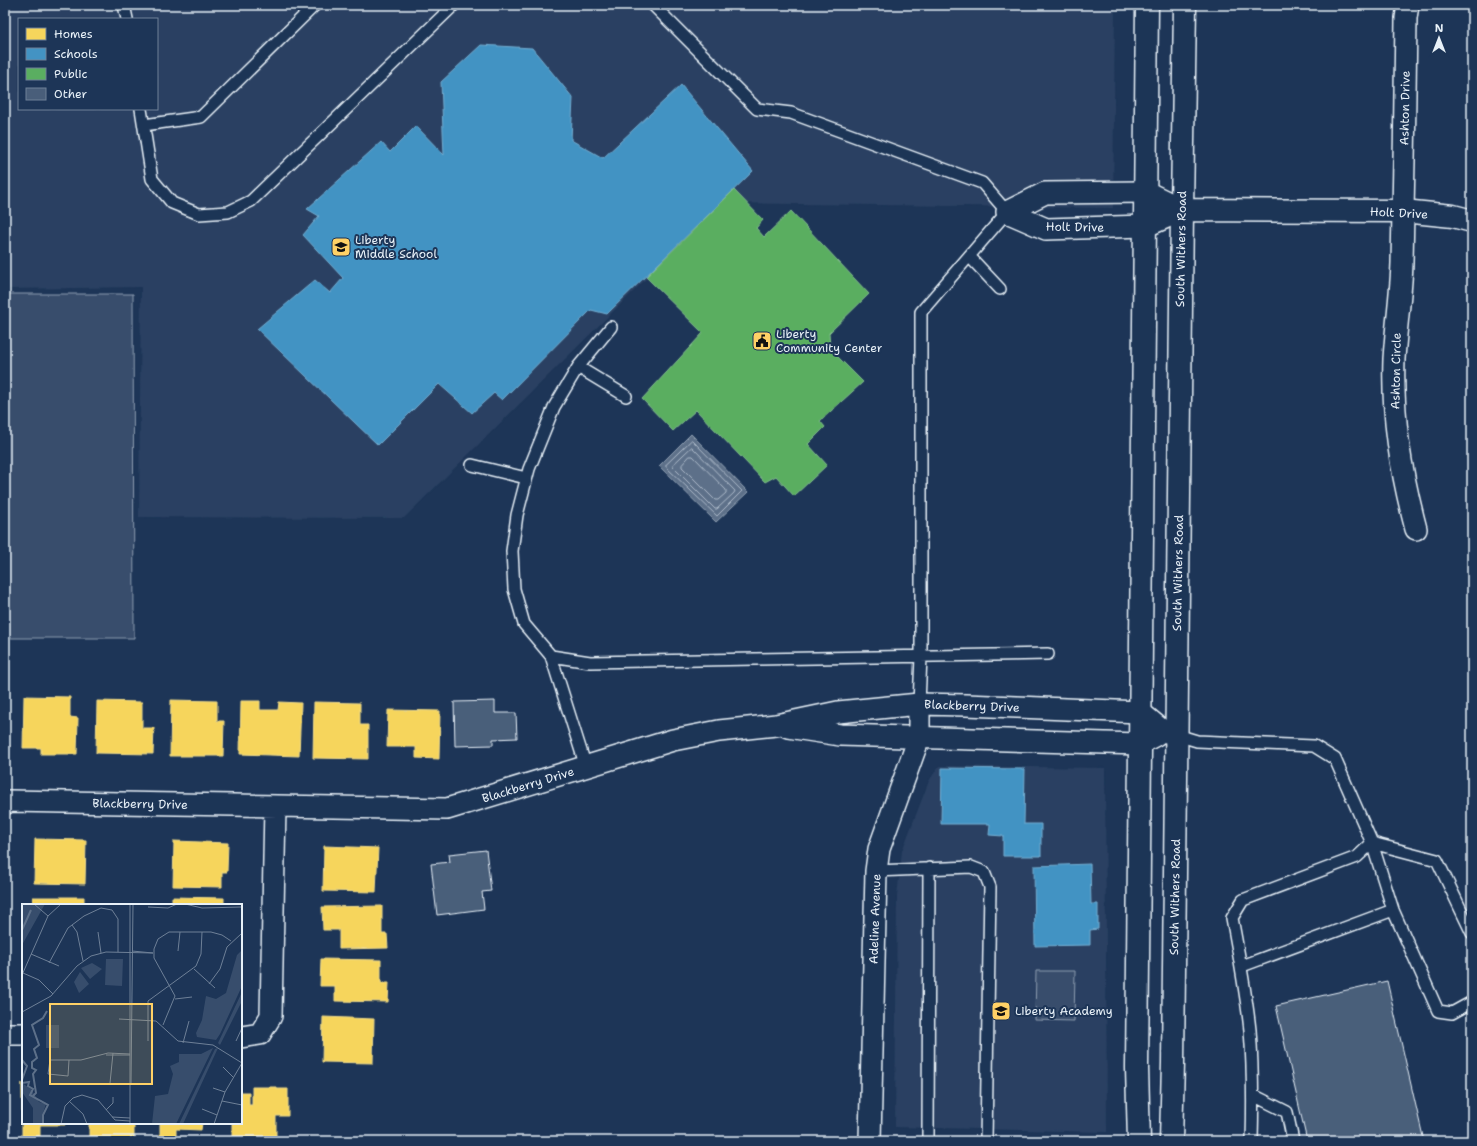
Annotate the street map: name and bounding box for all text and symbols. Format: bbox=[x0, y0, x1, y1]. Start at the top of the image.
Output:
legend bbox=[18, 18, 158, 110]
north arrow bbox=[1419, 18, 1459, 58]
text: N bbox=[1435, 21, 1444, 36]
text: Homes bbox=[54, 26, 93, 42]
text: Schools bbox=[54, 46, 98, 62]
text: Public bbox=[54, 66, 88, 82]
street label: Ashton Drive bbox=[1396, 70, 1414, 145]
text: Other bbox=[54, 86, 88, 102]
street label: South Withers Road bbox=[1172, 190, 1190, 307]
street label: Holt Drive bbox=[1370, 203, 1429, 223]
street label: Holt Drive bbox=[1046, 218, 1104, 236]
place label: Liberty Middle School bbox=[355, 232, 437, 262]
school or university icon: Liberty Middle School bbox=[330, 236, 352, 258]
place label: Liberty Community Center bbox=[776, 326, 883, 356]
public building icon: Liberty Community Center bbox=[751, 330, 773, 352]
street label: Ashton Circle bbox=[1387, 332, 1405, 410]
street label: South Withers Road bbox=[1169, 514, 1187, 631]
street label: Blackberry Drive bbox=[924, 696, 1020, 716]
street label: Blackberry Drive bbox=[480, 763, 576, 807]
street label: Blackberry Drive bbox=[92, 795, 188, 813]
street label: South Withers Road bbox=[1166, 838, 1184, 955]
street label: Adeline Avenue bbox=[865, 873, 885, 964]
inset map bbox=[22, 904, 242, 1124]
school or university icon: Liberty Academy bbox=[990, 1000, 1012, 1022]
place label: Liberty Academy bbox=[1015, 1003, 1113, 1019]

